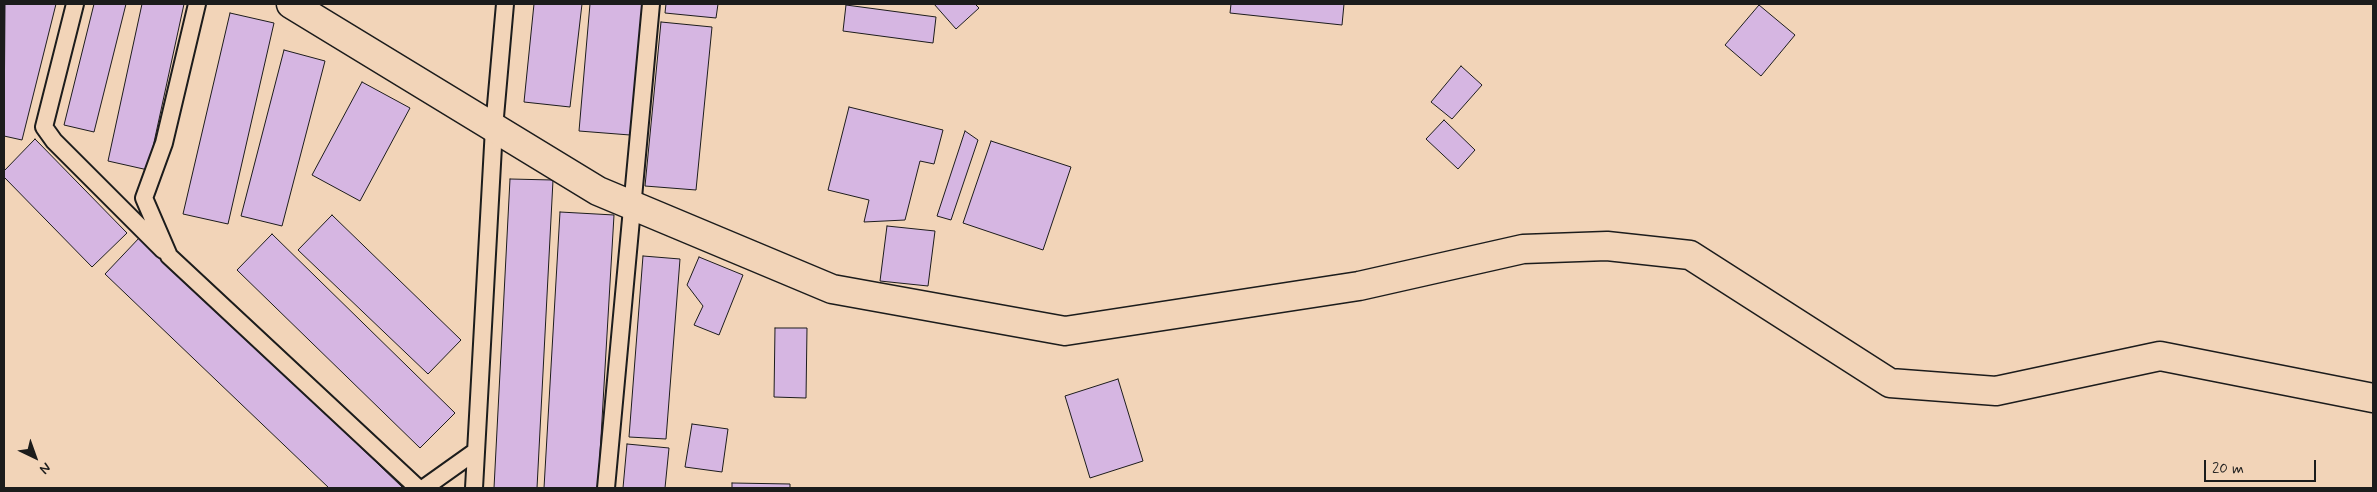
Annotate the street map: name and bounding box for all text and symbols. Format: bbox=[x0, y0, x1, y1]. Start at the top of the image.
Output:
north arrow bbox=[10, 432, 60, 482]
scale bar bbox=[2207, 450, 2320, 482]
text: N bbox=[36, 458, 55, 478]
text: 20 m bbox=[2212, 459, 2244, 479]

